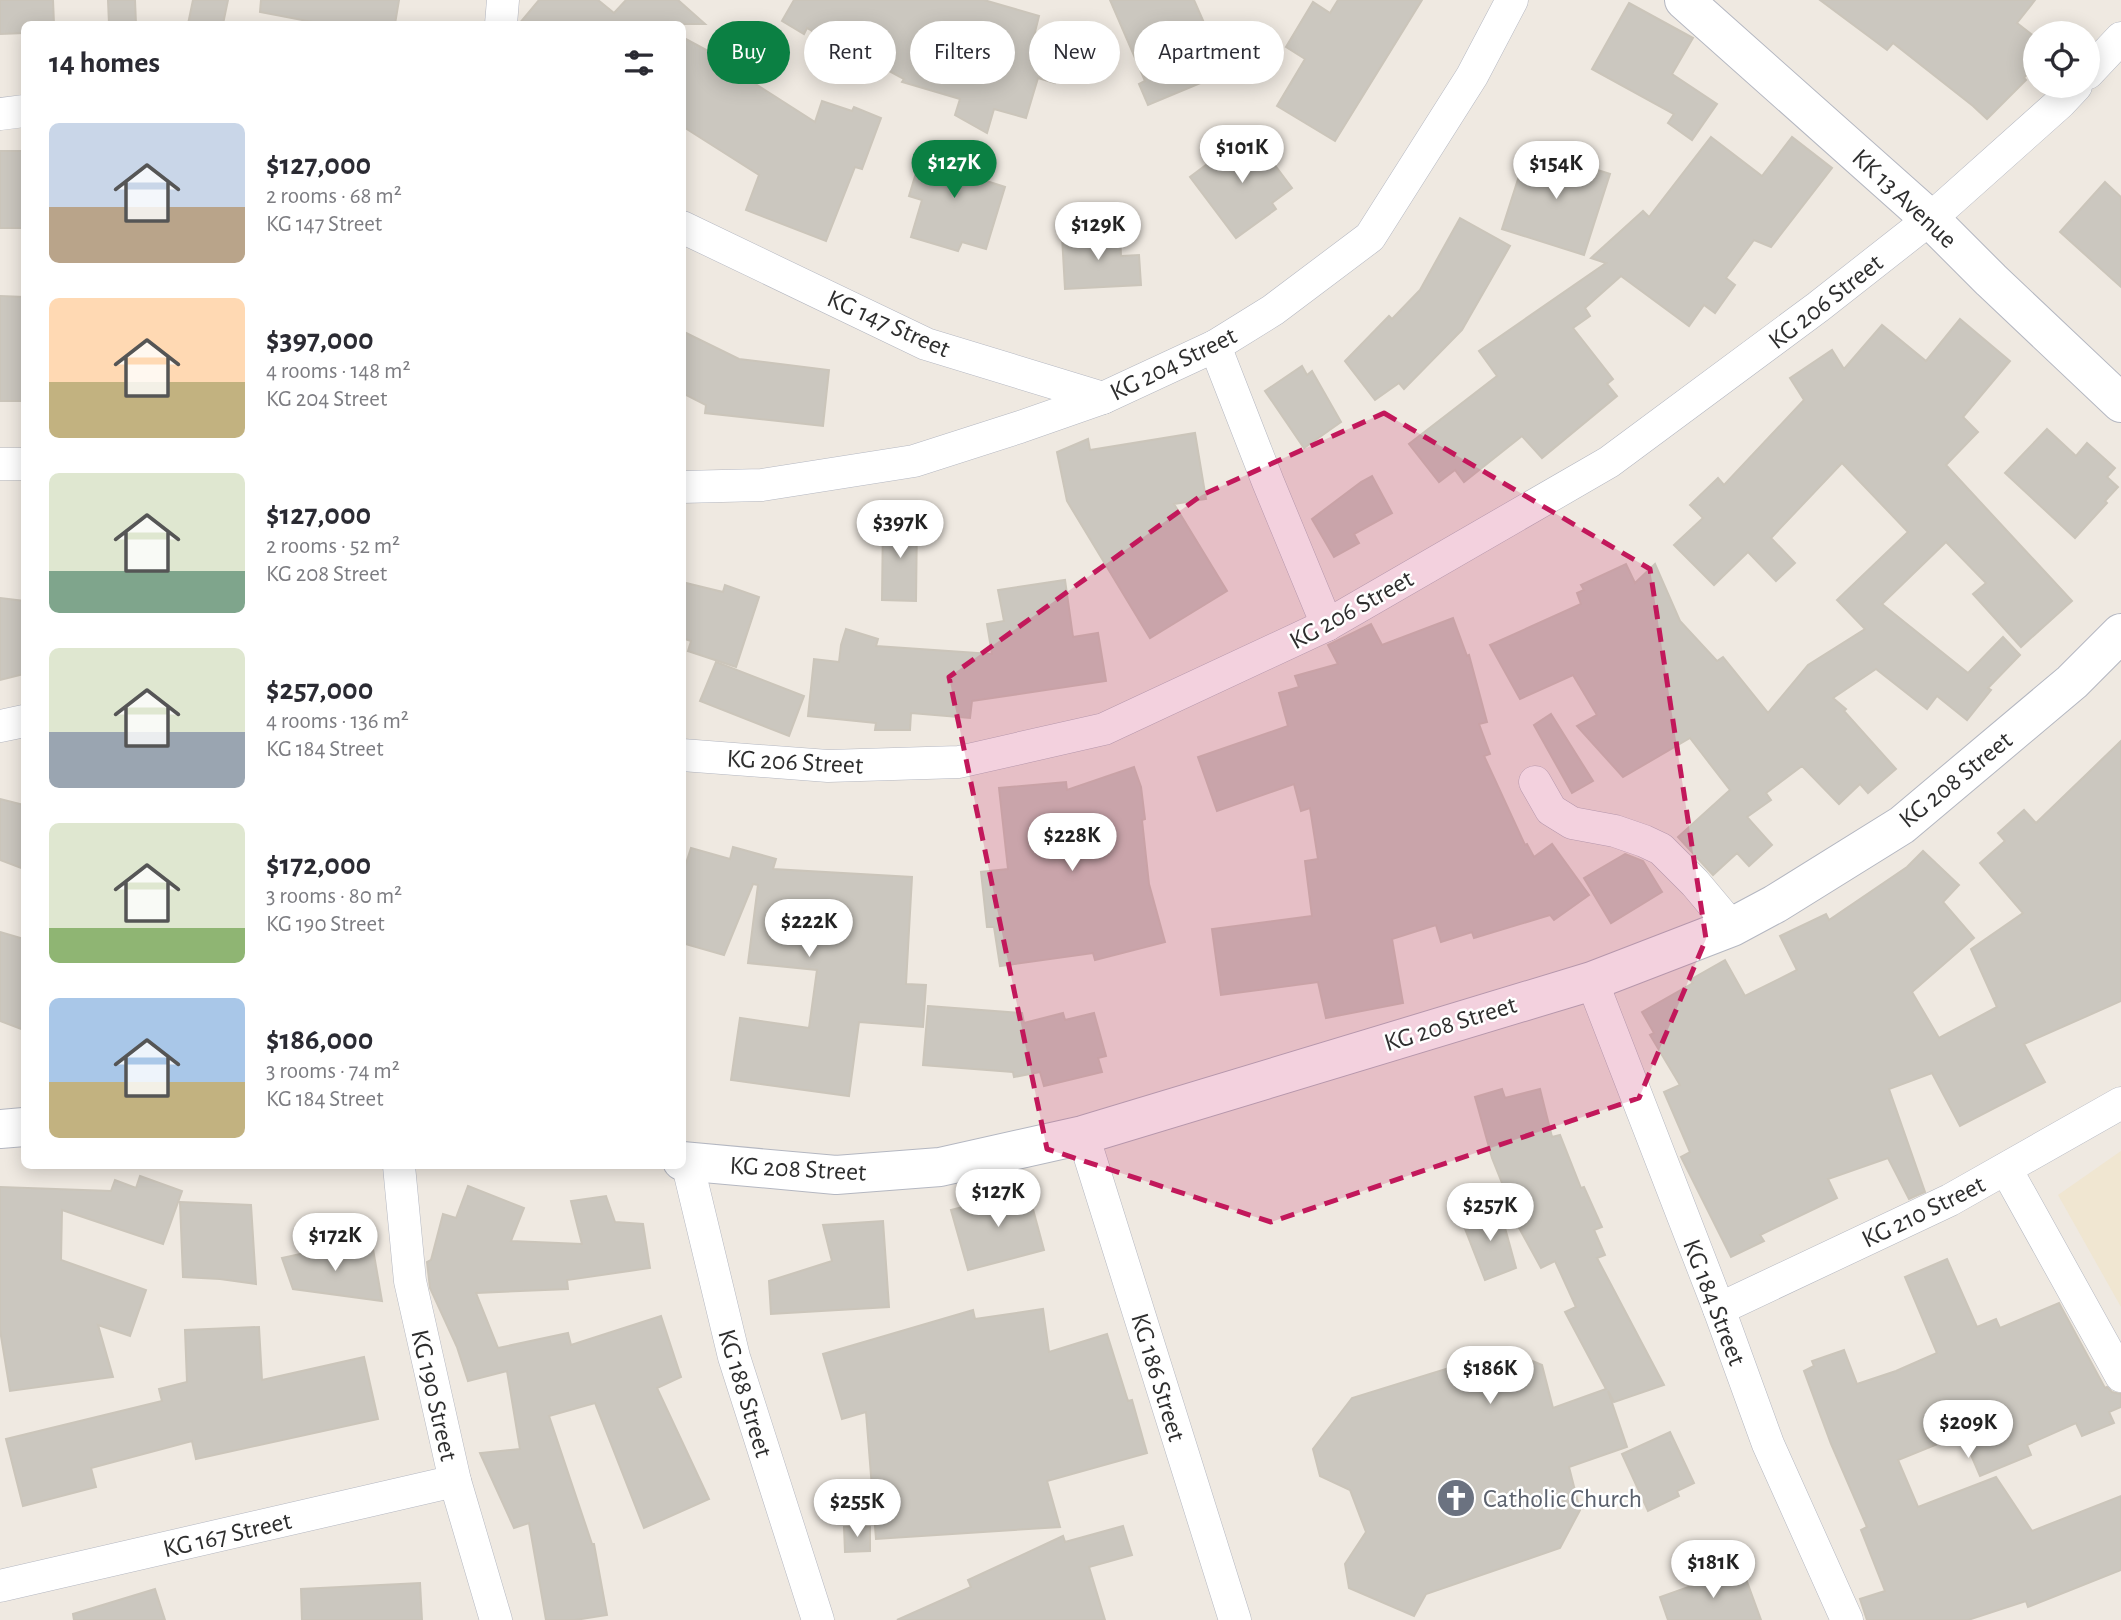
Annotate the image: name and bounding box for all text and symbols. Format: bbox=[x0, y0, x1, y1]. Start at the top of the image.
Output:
chip: Buy bbox=[707, 21, 790, 84]
chip: Rent bbox=[804, 21, 896, 84]
chip: Filters bbox=[910, 21, 1015, 84]
chip: New bbox=[1029, 21, 1120, 84]
chip: Apartment bbox=[1134, 21, 1284, 84]
map controls bbox=[2023, 21, 2100, 98]
button: locate bbox=[2023, 21, 2100, 98]
icon: filters bbox=[620, 44, 658, 82]
text: 14 homes bbox=[49, 48, 160, 78]
pin: $101K bbox=[1193, 125, 1291, 185]
text: $101K bbox=[1216, 136, 1268, 159]
pin: $127K bbox=[905, 140, 1003, 200]
pin: $154K bbox=[1507, 142, 1605, 201]
street label: KK 13 Avenue bbox=[1847, 144, 1962, 253]
text: $127,000 bbox=[266, 150, 371, 180]
icon: home bbox=[105, 151, 189, 235]
text: $127K bbox=[928, 151, 980, 174]
text: $154K bbox=[1529, 152, 1583, 175]
text: 2 rooms · 68 m² bbox=[266, 185, 402, 208]
pin: $129K bbox=[1049, 202, 1147, 262]
text: KG 147 Street bbox=[266, 213, 382, 236]
text: $129K bbox=[1071, 213, 1125, 236]
street label: KG 206 Street bbox=[1764, 249, 1888, 354]
street label: KG 147 Street bbox=[823, 285, 954, 362]
street label: KG 204 Street bbox=[1106, 322, 1241, 406]
text: $397,000 bbox=[266, 325, 374, 355]
icon: home bbox=[105, 326, 189, 410]
text: 4 rooms · 148 m² bbox=[266, 360, 411, 383]
text: KG 204 Street bbox=[266, 388, 387, 411]
text: $127,000 bbox=[266, 500, 371, 530]
pin: $397K bbox=[851, 500, 949, 560]
icon: home bbox=[105, 501, 189, 585]
text: $397K bbox=[873, 511, 927, 534]
text: 2 rooms · 52 m² bbox=[266, 535, 400, 558]
text: KG 208 Street bbox=[266, 563, 387, 586]
street label: KG 206 Street bbox=[1285, 565, 1418, 654]
text: $257,000 bbox=[266, 675, 373, 705]
icon: home bbox=[105, 676, 189, 760]
text: 4 rooms · 136 m² bbox=[266, 710, 409, 733]
street label: KG 208 Street bbox=[1894, 727, 2017, 833]
text: KG 184 Street bbox=[266, 738, 383, 761]
street label: KG 206 Street bbox=[726, 745, 864, 779]
pin: $228K bbox=[1023, 814, 1121, 873]
text: $228K bbox=[1044, 824, 1100, 847]
text: $172,000 bbox=[266, 850, 371, 880]
icon: home bbox=[105, 851, 189, 935]
text: 3 rooms · 80 m² bbox=[266, 885, 402, 908]
pin: $222K bbox=[760, 900, 858, 959]
text: $222K bbox=[781, 910, 837, 933]
text: KG 190 Street bbox=[266, 913, 384, 936]
street label: KG 208 Street bbox=[1381, 992, 1520, 1056]
text: $186,000 bbox=[266, 1025, 373, 1055]
icon: home bbox=[105, 1026, 189, 1110]
text: 3 rooms · 74 m² bbox=[266, 1060, 400, 1083]
text: KG 184 Street bbox=[266, 1088, 383, 1111]
street label: KG 208 Street bbox=[729, 1152, 867, 1186]
pin: $127K bbox=[949, 1170, 1047, 1229]
street label: KG 210 Street bbox=[1858, 1171, 1989, 1253]
text: $127K bbox=[972, 1180, 1024, 1203]
pin: $257K bbox=[1441, 1184, 1539, 1243]
text: $257K bbox=[1463, 1194, 1517, 1217]
pin: $172K bbox=[286, 1214, 384, 1273]
text: $172K bbox=[309, 1224, 361, 1247]
street label: KG 184 Street bbox=[1678, 1236, 1750, 1369]
street label: KG 186 Street bbox=[1126, 1310, 1190, 1444]
street label: KG 188 Street bbox=[713, 1326, 777, 1461]
street label: KG 190 Street bbox=[406, 1327, 462, 1463]
pin: $186K bbox=[1441, 1346, 1539, 1406]
text: $186K bbox=[1463, 1357, 1517, 1380]
pin: $209K bbox=[1919, 1400, 2017, 1460]
text: $209K bbox=[1939, 1411, 1997, 1434]
church icon: Catholic Church bbox=[1435, 1477, 1477, 1519]
pin: $255K bbox=[808, 1480, 906, 1539]
place label: Catholic Church bbox=[1483, 1486, 1642, 1512]
text: $255K bbox=[830, 1490, 884, 1513]
street label: KG 167 Street bbox=[160, 1508, 294, 1562]
pin: $181K bbox=[1664, 1540, 1762, 1600]
text: $181K bbox=[1687, 1551, 1739, 1574]

